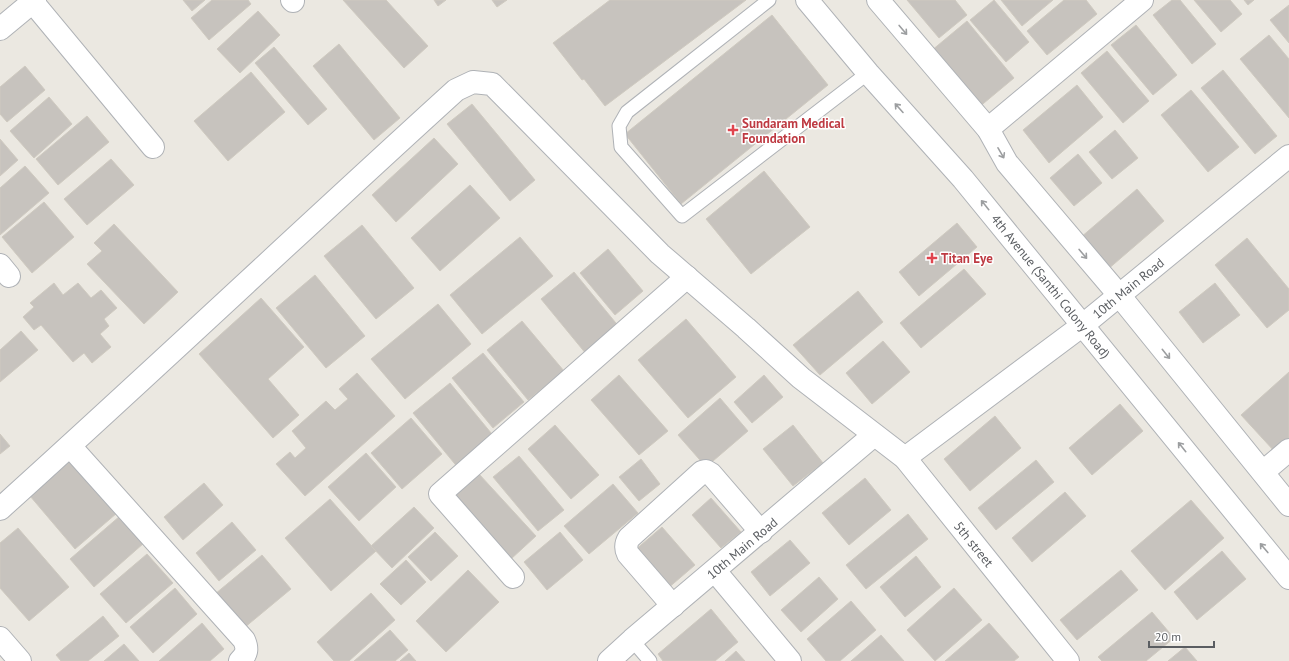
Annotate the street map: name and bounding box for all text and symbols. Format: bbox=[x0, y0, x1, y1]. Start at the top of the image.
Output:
one-way arrow bbox=[899, 24, 908, 35]
one-way arrow bbox=[895, 103, 904, 113]
place label: Sundaram Medical Foundation bbox=[742, 115, 845, 147]
marker: Sundaram Medical Foundation bbox=[727, 124, 739, 136]
one-way arrow bbox=[998, 147, 1006, 159]
one-way arrow bbox=[980, 200, 989, 211]
street label: 4th Avenue (Santhi Colony Road) bbox=[987, 211, 1114, 362]
one-way arrow bbox=[1079, 248, 1088, 259]
place label: Titan Eye bbox=[941, 250, 993, 267]
marker: Titan Eye bbox=[926, 252, 938, 264]
street label: 10th Main Road bbox=[1089, 254, 1168, 323]
one-way arrow bbox=[1162, 348, 1171, 359]
one-way arrow bbox=[1177, 442, 1186, 453]
street label: 10th Main Road bbox=[703, 514, 781, 583]
street label: 5th street bbox=[950, 518, 998, 571]
one-way arrow bbox=[1260, 543, 1269, 553]
scale bar bbox=[1149, 623, 1214, 649]
text: 20 m bbox=[1155, 629, 1181, 644]

